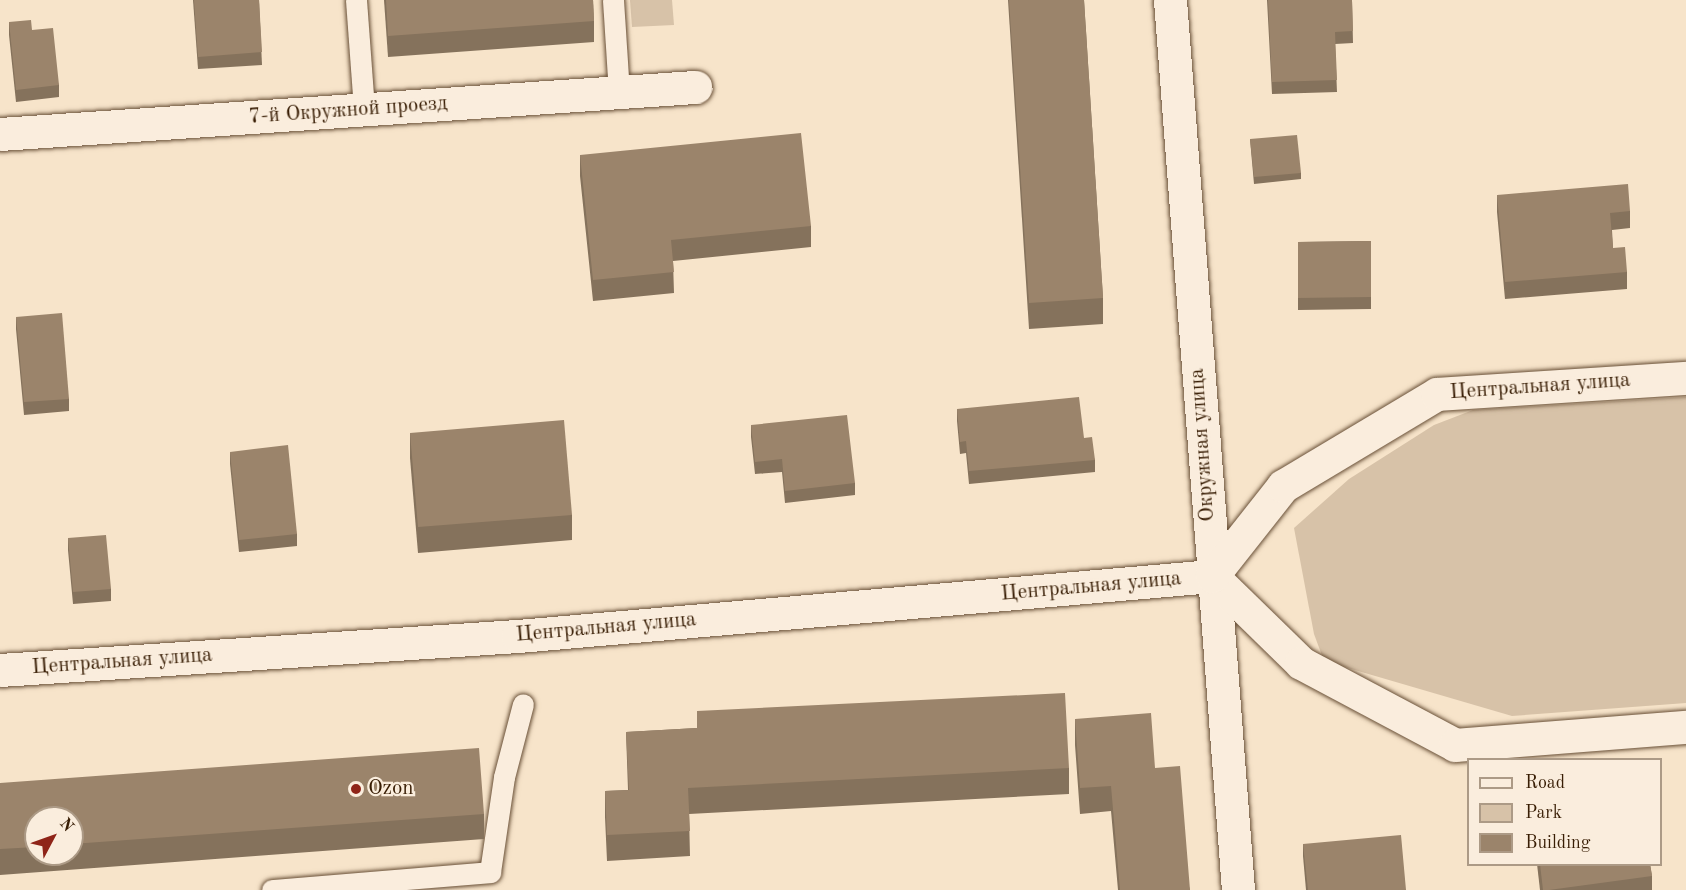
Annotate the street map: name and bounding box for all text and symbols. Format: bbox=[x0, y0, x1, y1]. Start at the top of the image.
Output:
street label: 7-й Окружной проезд bbox=[248, 91, 448, 131]
street label: Окружная улица bbox=[1185, 368, 1221, 522]
street label: Центральная улица bbox=[1449, 368, 1631, 406]
street label: Центральная улица bbox=[1000, 567, 1182, 607]
street label: Центральная улица bbox=[515, 608, 697, 648]
street label: Центральная улица bbox=[31, 643, 213, 681]
legend bbox=[1467, 758, 1662, 866]
text: Road bbox=[1525, 774, 1565, 792]
place label: Ozon bbox=[368, 776, 414, 802]
marker: Ozon bbox=[349, 782, 363, 796]
text: Park bbox=[1525, 804, 1562, 822]
north arrow bbox=[24, 806, 84, 866]
text: N bbox=[56, 816, 76, 835]
text: Building bbox=[1525, 834, 1590, 852]

